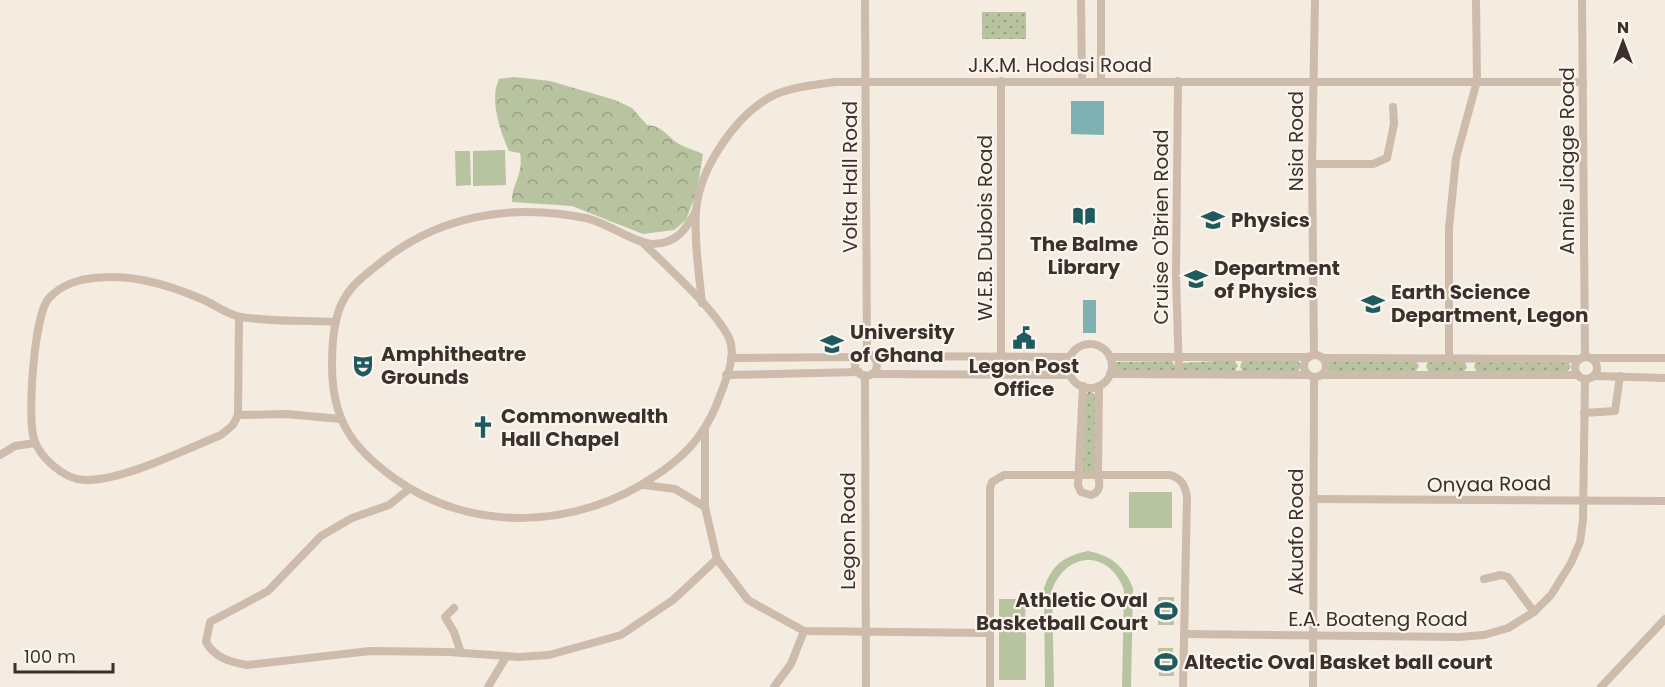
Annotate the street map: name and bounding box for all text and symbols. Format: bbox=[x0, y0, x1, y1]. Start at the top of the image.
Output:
north arrow bbox=[1593, 12, 1653, 72]
text: N bbox=[1617, 16, 1629, 39]
street label: J.K.M. Hodasi Road bbox=[968, 51, 1152, 79]
street label: Annie Jiagge Road bbox=[1553, 67, 1581, 255]
street label: Nsia Road bbox=[1282, 91, 1310, 191]
street label: Volta Hall Road bbox=[836, 101, 864, 253]
street label: Cruise O'Brien Road bbox=[1147, 130, 1175, 324]
street label: W.E.B. Dubois Road bbox=[971, 135, 999, 321]
library icon: The Balme Library bbox=[1071, 203, 1097, 229]
place label: Physics bbox=[1231, 206, 1310, 234]
school or university icon: Physics bbox=[1200, 207, 1226, 233]
place label: The Balme Library bbox=[1030, 230, 1138, 281]
place label: Department of Physics bbox=[1214, 254, 1340, 305]
school or university icon: Department of Physics bbox=[1183, 266, 1209, 292]
place label: Earth Science Department, Legon bbox=[1391, 278, 1588, 329]
school or university icon: Earth Science Department, Legon bbox=[1360, 291, 1386, 317]
place label: University of Ghana bbox=[850, 318, 955, 369]
public building icon: Legon Post Office bbox=[1011, 325, 1037, 351]
school or university icon: University of Ghana bbox=[819, 331, 845, 357]
place label: Amphitheatre Grounds bbox=[381, 340, 526, 391]
place label: Legon Post Office bbox=[969, 352, 1079, 403]
theatre icon: Amphitheatre Grounds bbox=[350, 353, 376, 379]
place label: Commonwealth Hall Chapel bbox=[501, 402, 668, 453]
church icon: Commonwealth Hall Chapel bbox=[470, 414, 496, 440]
street label: Akuafo Road bbox=[1282, 469, 1310, 595]
street label: Onyaa Road bbox=[1427, 469, 1551, 499]
street label: Legon Road bbox=[834, 472, 862, 590]
place label: Athletic Oval Basketball Court bbox=[976, 586, 1148, 637]
sports icon: Athletic Oval Basketball Court bbox=[1153, 598, 1179, 624]
street label: E.A. Boateng Road bbox=[1288, 605, 1468, 633]
scale bar bbox=[15, 636, 112, 674]
text: 100 m bbox=[24, 644, 76, 669]
place label: Altectic Oval Basket ball court bbox=[1184, 648, 1493, 676]
sports icon: Altectic Oval Basket ball court bbox=[1153, 649, 1179, 675]

